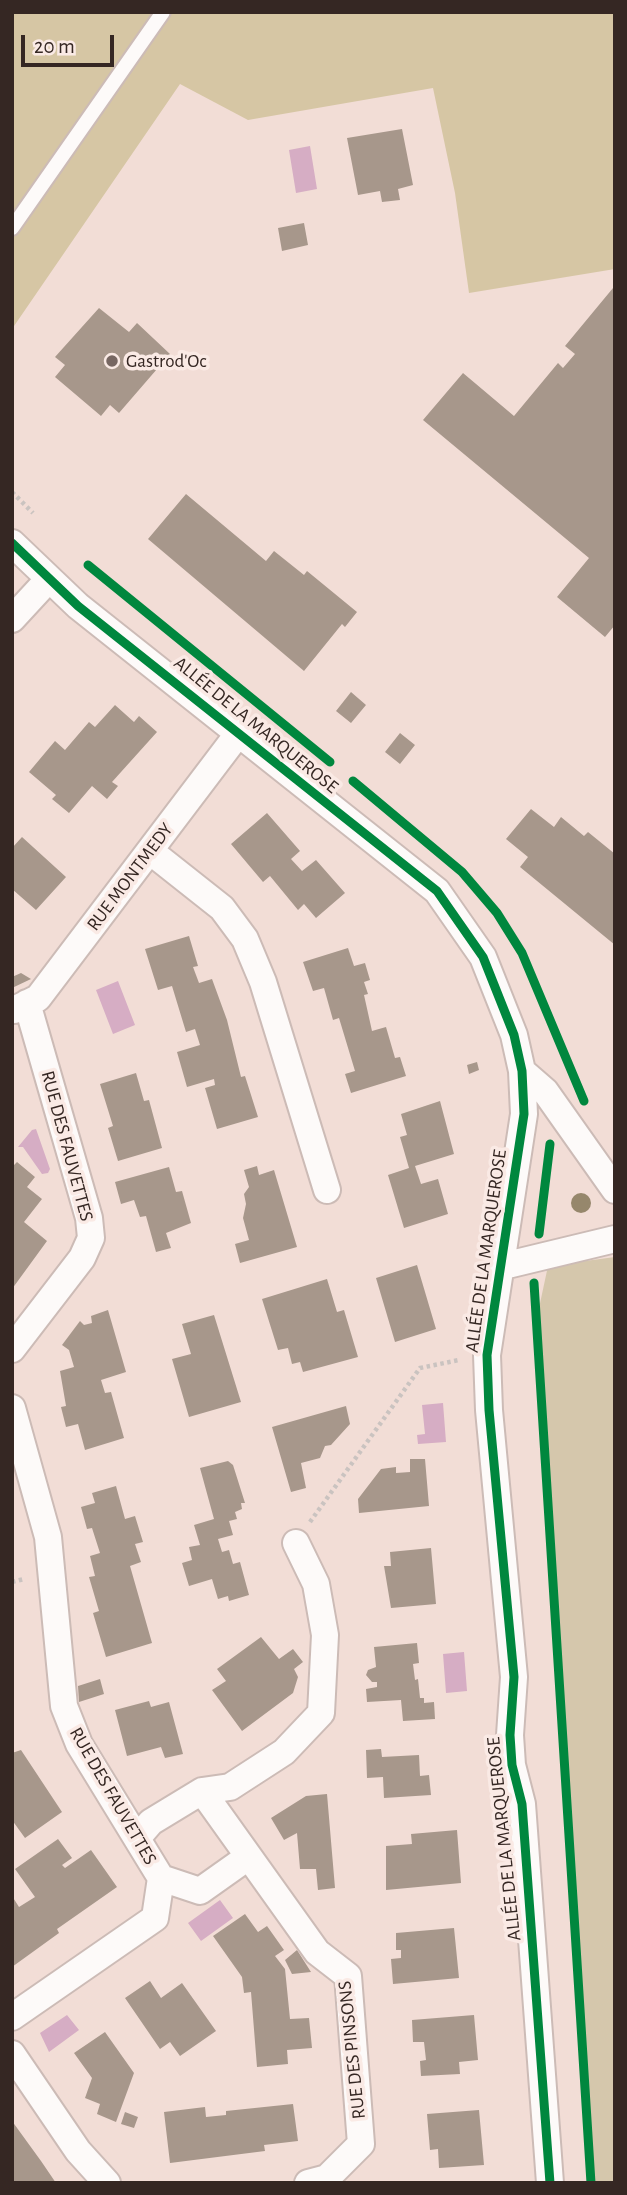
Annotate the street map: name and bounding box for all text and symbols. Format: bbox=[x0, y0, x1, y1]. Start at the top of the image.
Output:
scale bar bbox=[24, 21, 117, 65]
text: 20 m bbox=[34, 36, 75, 57]
place label: Gastrod'Oc bbox=[126, 350, 207, 372]
marker: Gastrod'Oc bbox=[104, 353, 120, 369]
street label: ALLÉE DE LA MARQUEROSE bbox=[169, 652, 343, 798]
street label: RUE MONTMEDY bbox=[82, 819, 178, 935]
street label: RUE DES FAUVETTES bbox=[36, 1068, 98, 1224]
street label: ALLÉE DE LA MARQUEROSE bbox=[460, 1148, 512, 1354]
street label: RUE DES FAUVETTES bbox=[64, 1723, 162, 1869]
street label: ALLÉE DE LA MARQUEROSE bbox=[482, 1736, 526, 1942]
street label: RUE DES PINSONS bbox=[333, 1980, 371, 2120]

